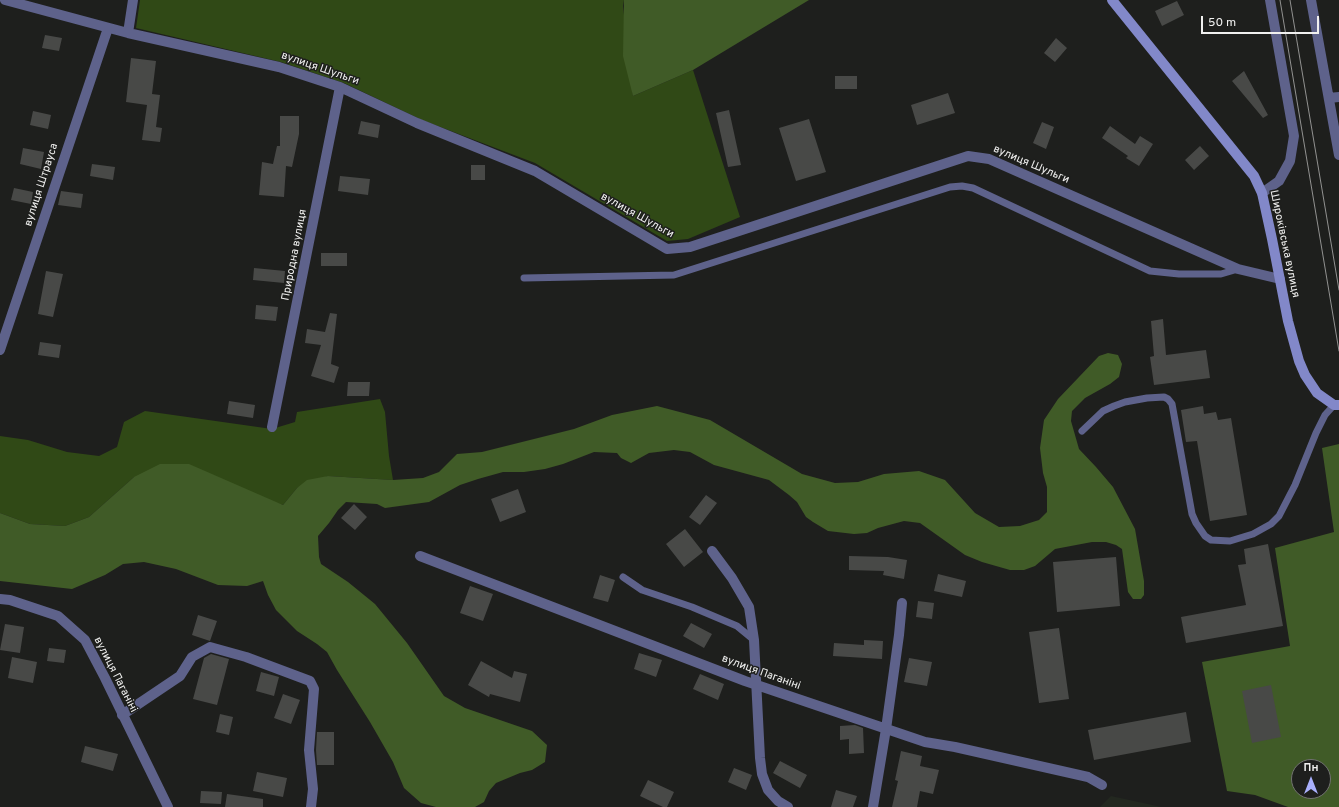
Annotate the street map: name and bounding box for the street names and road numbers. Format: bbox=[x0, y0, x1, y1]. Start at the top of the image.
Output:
street label: вулиця Шульги bbox=[279, 50, 361, 88]
street label: вулиця Штрауса bbox=[22, 142, 62, 228]
street label: вулиця Шульги bbox=[991, 143, 1071, 187]
street label: Широківська вулиця bbox=[1266, 189, 1302, 299]
street label: вулиця Шульги bbox=[598, 190, 676, 242]
street label: Природна вулиця bbox=[280, 208, 310, 302]
street label: вулиця Паганіні bbox=[90, 635, 140, 715]
street label: вулиця Паганіні bbox=[720, 653, 802, 693]

